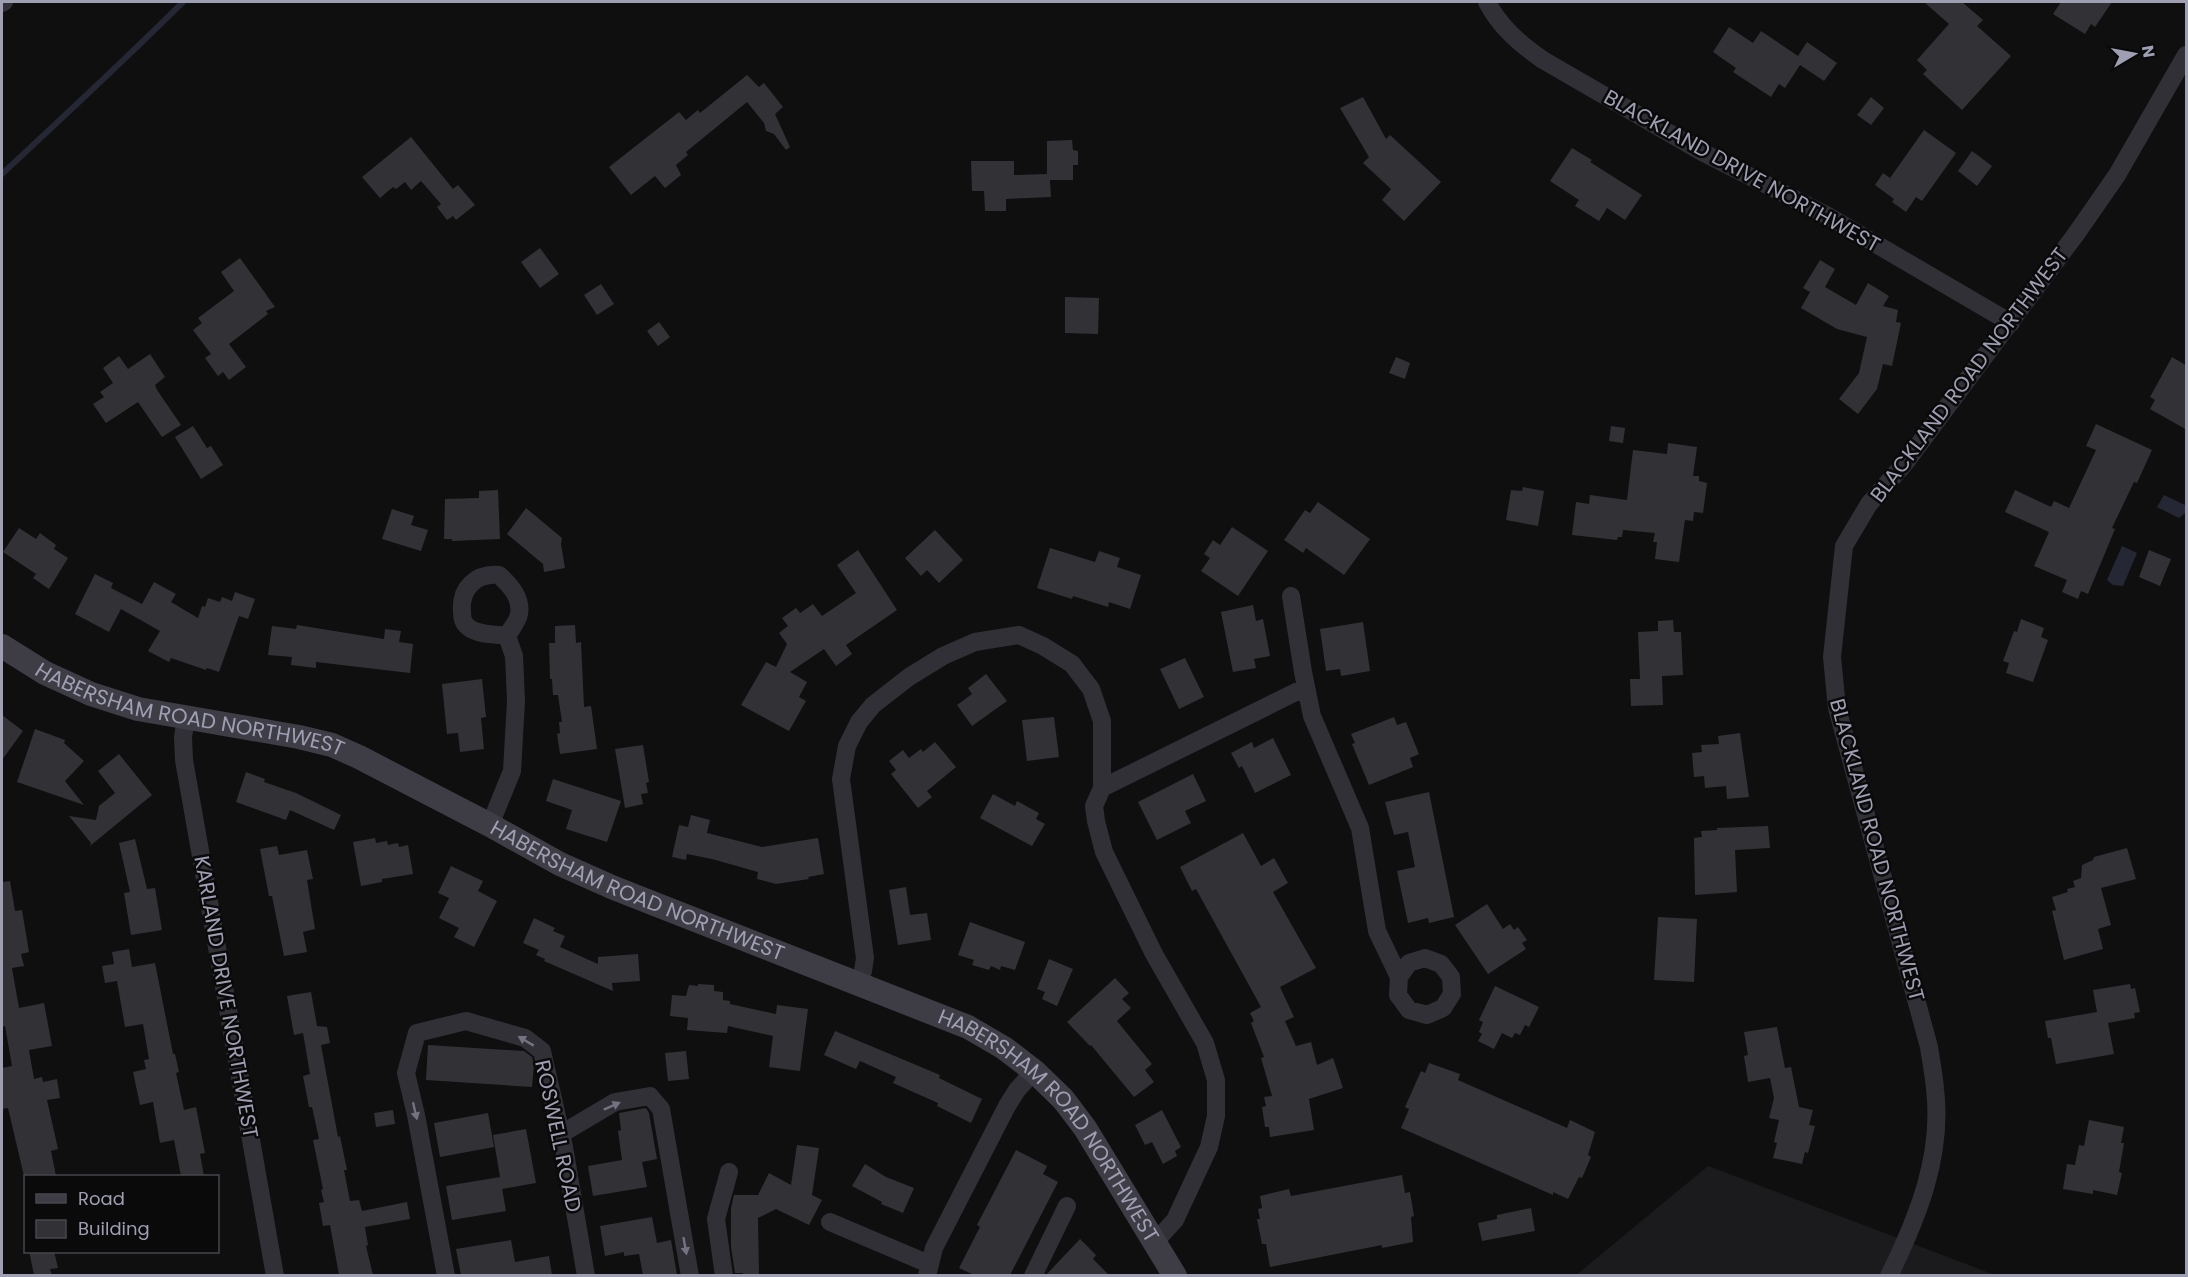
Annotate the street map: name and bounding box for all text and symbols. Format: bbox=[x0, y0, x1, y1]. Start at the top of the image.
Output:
north arrow bbox=[2104, 24, 2164, 84]
text: N bbox=[2136, 44, 2161, 59]
street label: BLACKLAND DRIVE NORTHWEST bbox=[1599, 82, 1886, 259]
street label: BLACKLAND ROAD NORTHWEST bbox=[1863, 241, 2074, 508]
street label: HABERSHAM ROAD NORTHWEST bbox=[30, 655, 349, 763]
street label: BLACKLAND ROAD NORTHWEST bbox=[1823, 695, 1932, 1004]
street label: HABERSHAM ROAD NORTHWEST bbox=[485, 813, 789, 968]
street label: KARLAND DRIVE NORTHWEST bbox=[187, 853, 266, 1140]
street label: HABERSHAM ROAD NORTHWEST bbox=[934, 1002, 1166, 1248]
one-way arrow bbox=[517, 1036, 534, 1046]
street label: ROSWELL ROAD bbox=[528, 1057, 589, 1215]
one-way arrow bbox=[603, 1101, 620, 1110]
one-way arrow bbox=[411, 1102, 420, 1121]
legend bbox=[24, 1175, 219, 1253]
text: Road bbox=[78, 1186, 125, 1211]
text: Building bbox=[78, 1216, 150, 1241]
one-way arrow bbox=[681, 1236, 690, 1255]

